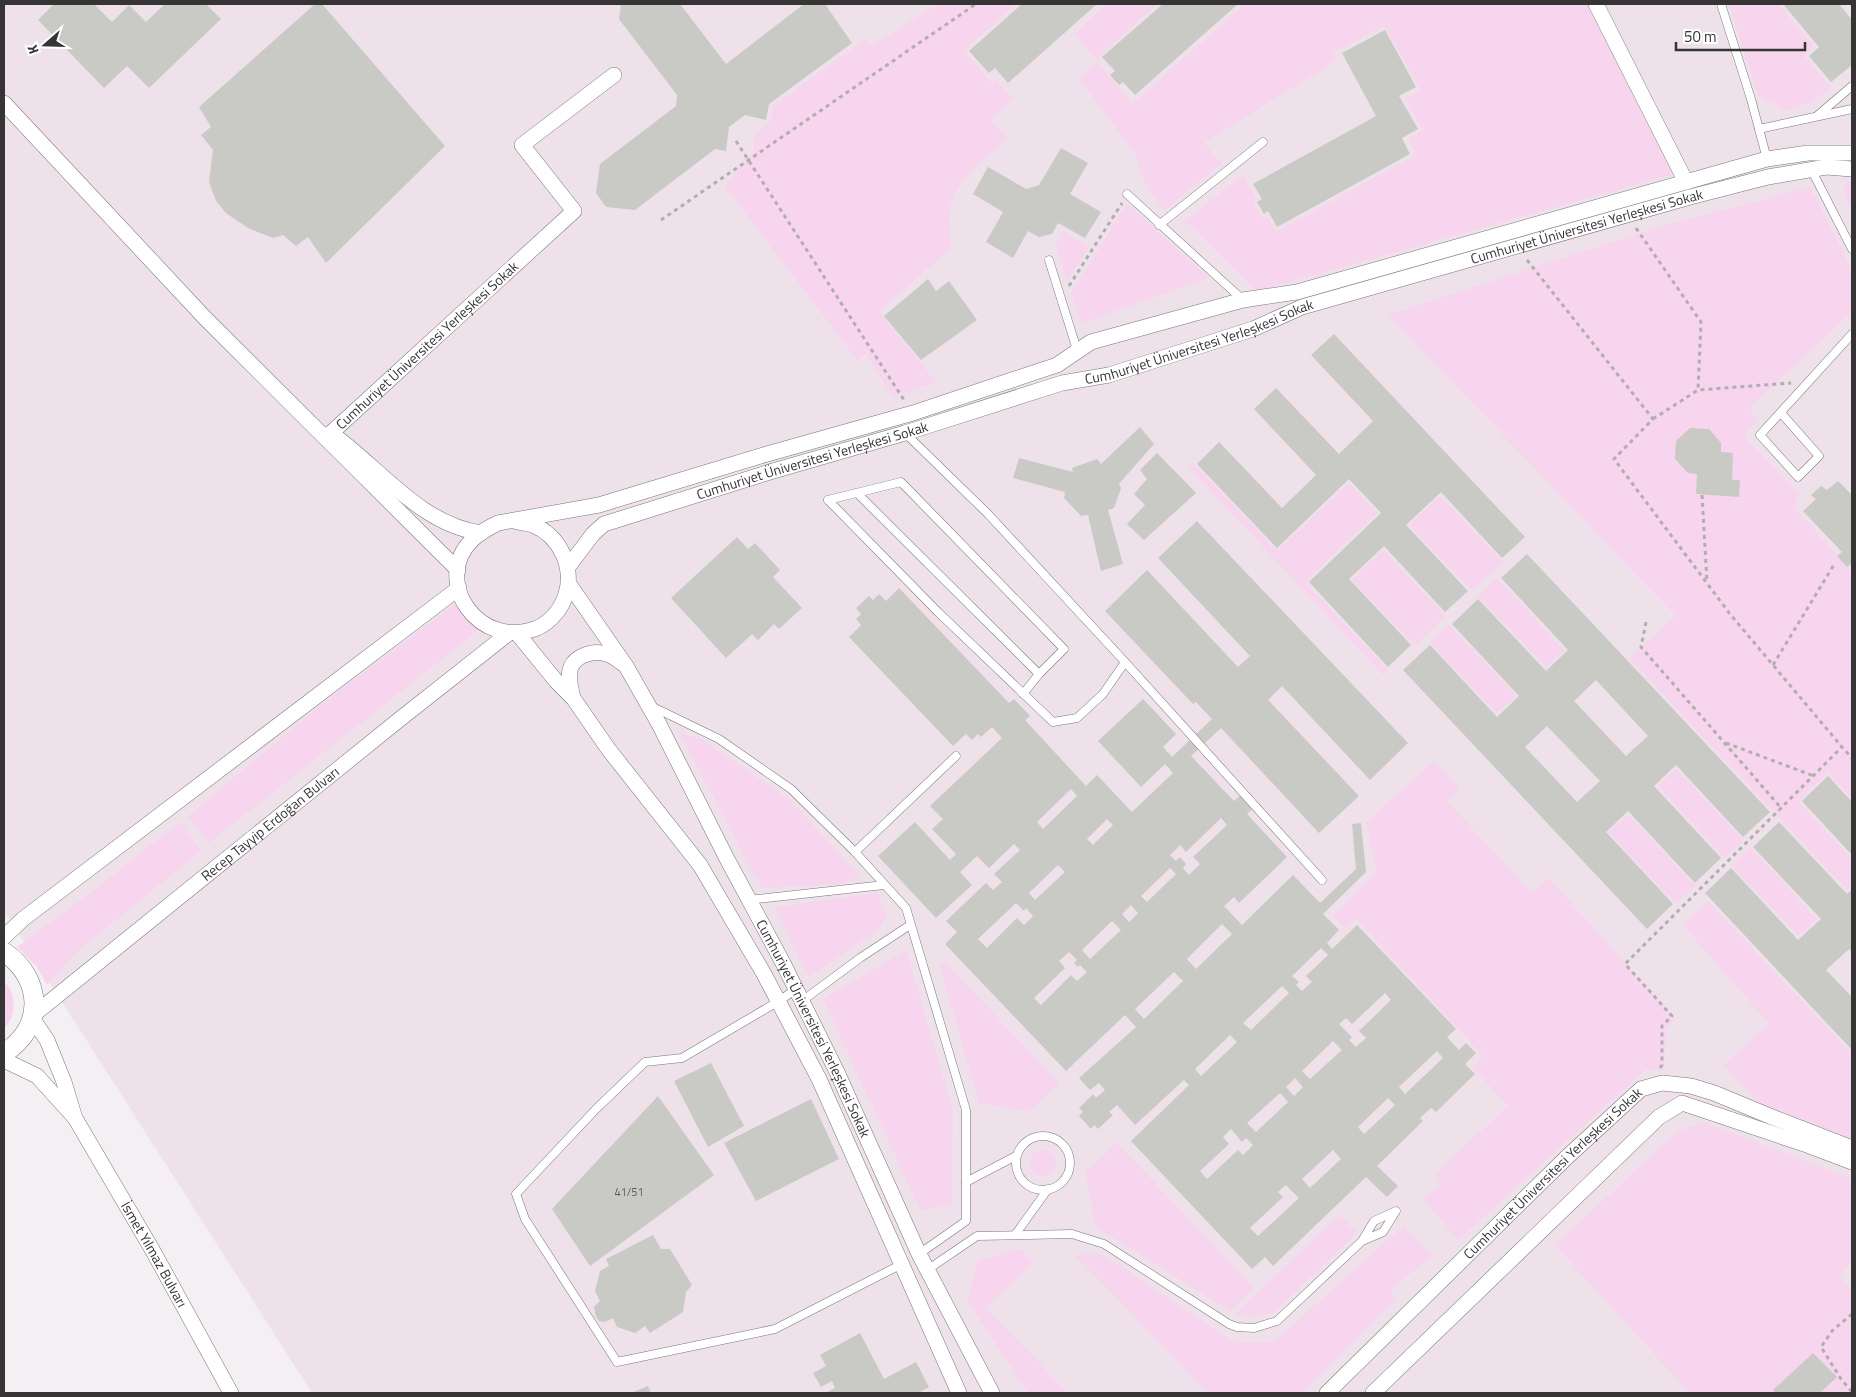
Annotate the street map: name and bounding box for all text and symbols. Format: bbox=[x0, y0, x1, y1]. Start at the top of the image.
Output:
north arrow bbox=[20, 20, 70, 70]
scale bar bbox=[1676, 20, 1805, 52]
text: 50 m bbox=[1684, 25, 1717, 48]
text: K bbox=[21, 41, 44, 57]
street label: Cumhuriyet Üniversitesi Yerleşkesi Sokak bbox=[1468, 183, 1705, 269]
street label: Cumhuriyet Üniversitesi Yerleşkesi Sokak bbox=[331, 256, 523, 434]
street label: Cumhuriyet Üniversitesi Yerleşkesi Sokak bbox=[1083, 293, 1316, 389]
street label: Cumhuriyet Üniversitesi Yerleşkesi Sokak bbox=[694, 415, 931, 504]
street label: Recep Tayyip Erdoğan Bulvarı bbox=[196, 761, 343, 886]
street label: Cumhuriyet Üniversitesi Yerleşkesi Sokak bbox=[751, 915, 876, 1141]
street label: Cumhuriyet Üniversitesi Yerleşkesi Sokak bbox=[1458, 1082, 1647, 1264]
house number: 41/51 bbox=[614, 1184, 644, 1200]
street label: İsmet Yılmaz Bulvarı bbox=[116, 1197, 193, 1311]

